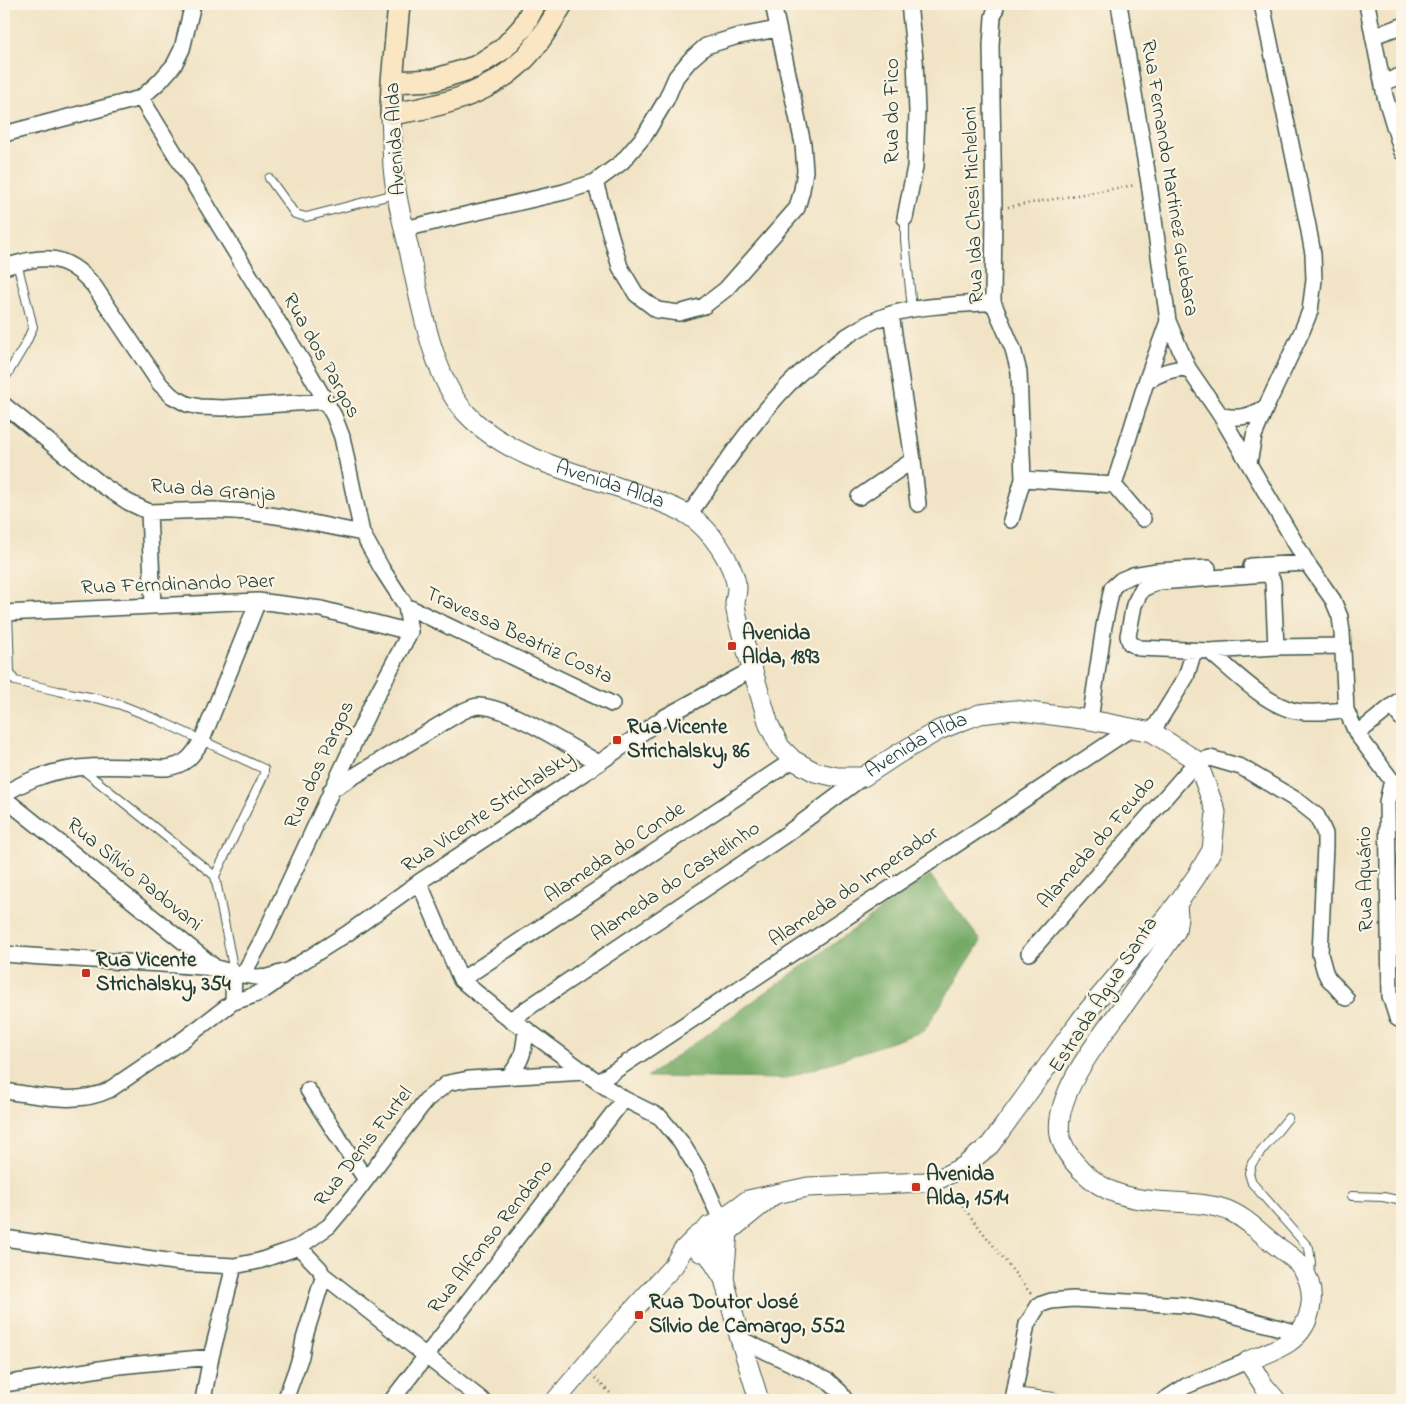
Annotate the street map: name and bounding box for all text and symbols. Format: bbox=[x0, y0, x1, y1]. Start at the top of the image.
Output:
street label: Rua Fernando Martinez Guebara bbox=[1132, 38, 1206, 318]
street label: Rua do Fico bbox=[878, 58, 908, 164]
street label: Avenida Alda bbox=[378, 82, 414, 196]
street label: Rua Ida Chesi Micheloni bbox=[956, 106, 992, 304]
street label: Rua dos Pargos bbox=[273, 288, 368, 425]
street label: Avenida Alda bbox=[551, 453, 669, 517]
street label: Rua da Granja bbox=[149, 472, 277, 510]
street label: Rua Ferndinando Paer bbox=[81, 567, 276, 603]
street label: Travessa Beatriz Costa bbox=[420, 579, 618, 693]
place label: Avenida Alda, 1893 bbox=[742, 619, 820, 673]
marker: Avenida Alda, 1893 bbox=[726, 640, 738, 652]
street label: Rua dos Pargos bbox=[277, 696, 365, 835]
street label: Avenida Alda bbox=[860, 705, 972, 786]
place label: Rua Vicente Strichalsky, 86 bbox=[627, 713, 750, 769]
marker: Rua Vicente Strichalsky, 86 bbox=[611, 734, 623, 746]
street label: Rua Vicente Strichalsky bbox=[396, 743, 581, 883]
street label: Alameda do Feudo bbox=[1031, 770, 1163, 916]
street label: Alameda do Conde bbox=[539, 794, 692, 911]
street label: Rua Sílvio Padovani bbox=[59, 811, 209, 939]
street label: Alameda do Castelinho bbox=[585, 814, 767, 950]
street label: Alameda do Imperador bbox=[763, 819, 945, 955]
street label: Rua Aquário bbox=[1350, 826, 1382, 932]
street label: Estrada Água Santa bbox=[1041, 910, 1168, 1080]
place label: Rua Vicente Strichalsky, 354 bbox=[96, 946, 231, 1002]
marker: Rua Vicente Strichalsky, 354 bbox=[80, 967, 92, 979]
street label: Rua Denis Furtel bbox=[307, 1080, 421, 1214]
street label: Rua Alfonso Rendano bbox=[421, 1153, 561, 1321]
place label: Avenida Alda, 1514 bbox=[926, 1160, 1009, 1214]
marker: Avenida Alda, 1514 bbox=[910, 1181, 922, 1193]
place label: Rua Doutor José Sílvio de Camargo, 552 bbox=[649, 1288, 846, 1344]
marker: Rua Doutor José Sílvio de Camargo, 552 bbox=[633, 1309, 645, 1321]

